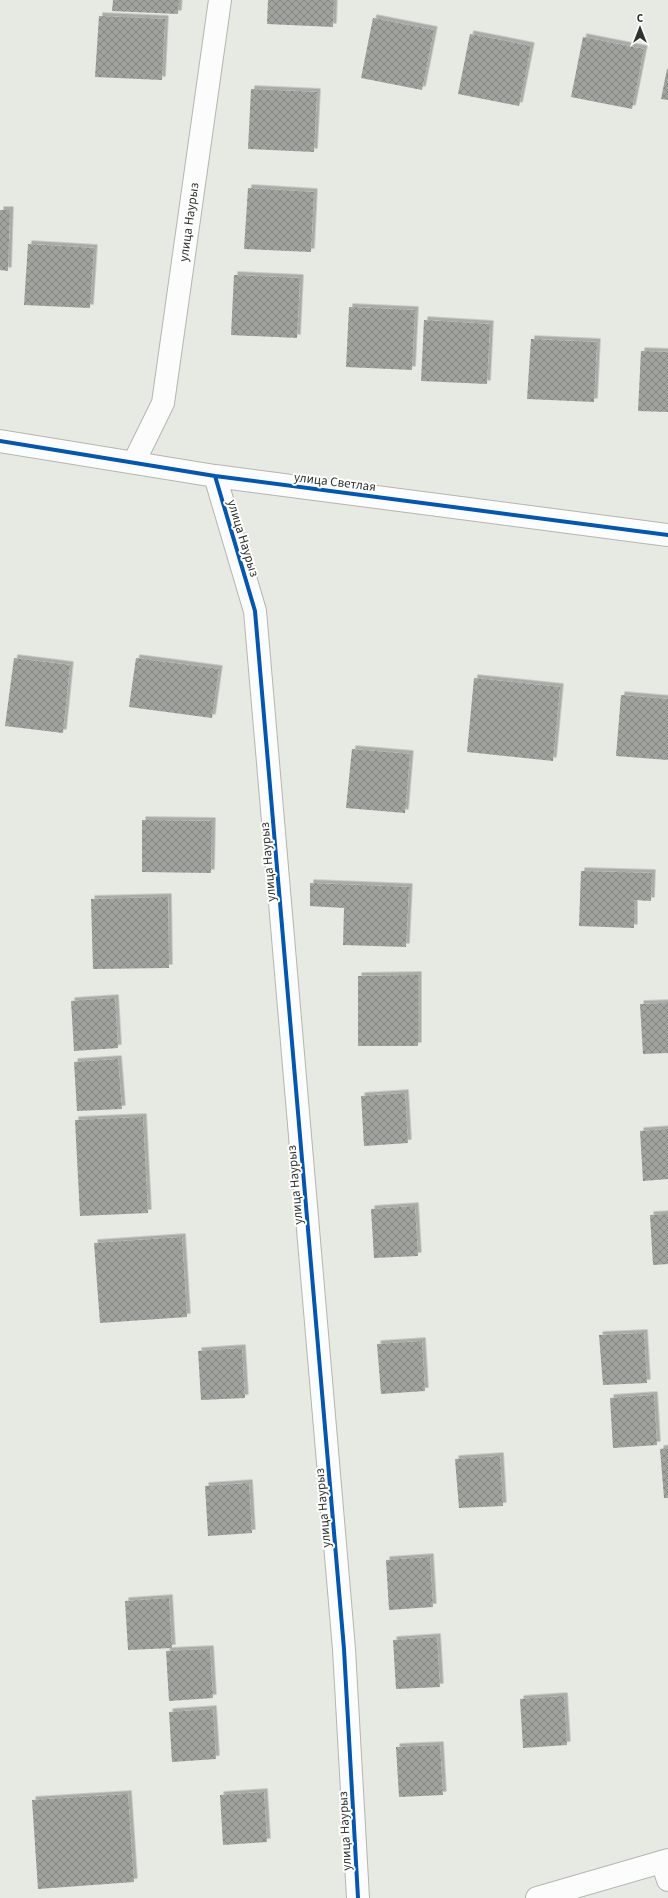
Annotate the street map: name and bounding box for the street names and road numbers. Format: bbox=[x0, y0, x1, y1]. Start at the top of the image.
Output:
street label: улица Наурыз bbox=[175, 181, 203, 263]
street label: улица Светлая bbox=[293, 468, 377, 496]
street label: улица Наурыз bbox=[223, 498, 263, 579]
street label: улица Наурыз bbox=[256, 821, 280, 902]
street label: улица Наурыз bbox=[283, 1144, 307, 1225]
street label: улица Наурыз bbox=[311, 1467, 335, 1548]
street label: улица Наурыз bbox=[334, 1791, 356, 1871]

